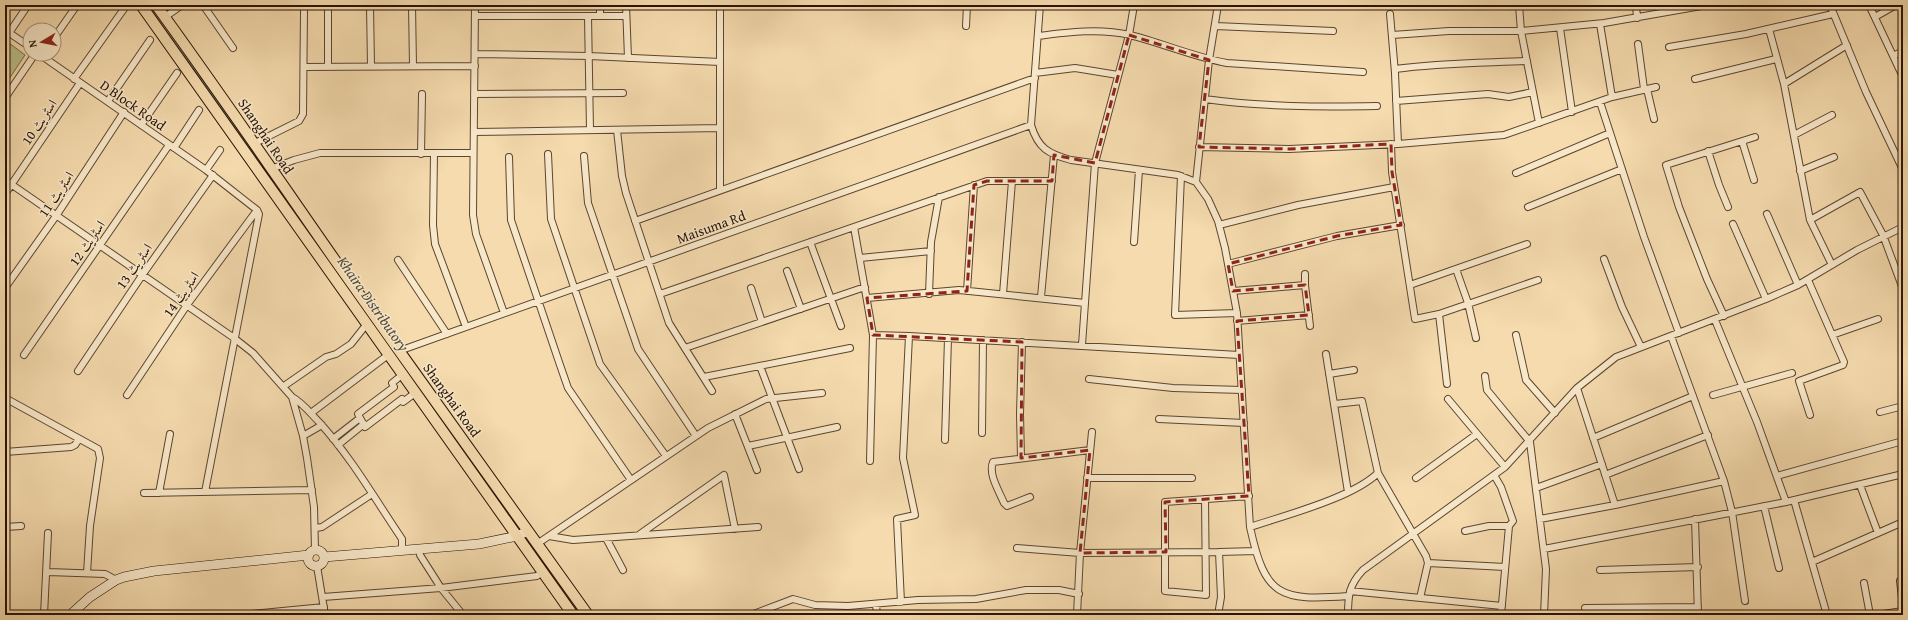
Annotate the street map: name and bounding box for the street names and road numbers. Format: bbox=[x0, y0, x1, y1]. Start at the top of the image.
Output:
street label: D Block Road bbox=[96, 75, 170, 135]
street label: Shanghai Road bbox=[233, 94, 299, 178]
street label: اسٹریٹ 10 bbox=[16, 95, 62, 149]
street label: اسٹریٹ 11 bbox=[33, 167, 79, 221]
street label: Maisuma Rd bbox=[674, 205, 749, 249]
street label: اسٹریٹ 12 bbox=[64, 216, 110, 270]
street label: اسٹریٹ 13 bbox=[111, 239, 157, 293]
street label: اسٹریٹ 14 bbox=[158, 267, 204, 321]
street label: Shanghai Road bbox=[418, 359, 486, 441]

